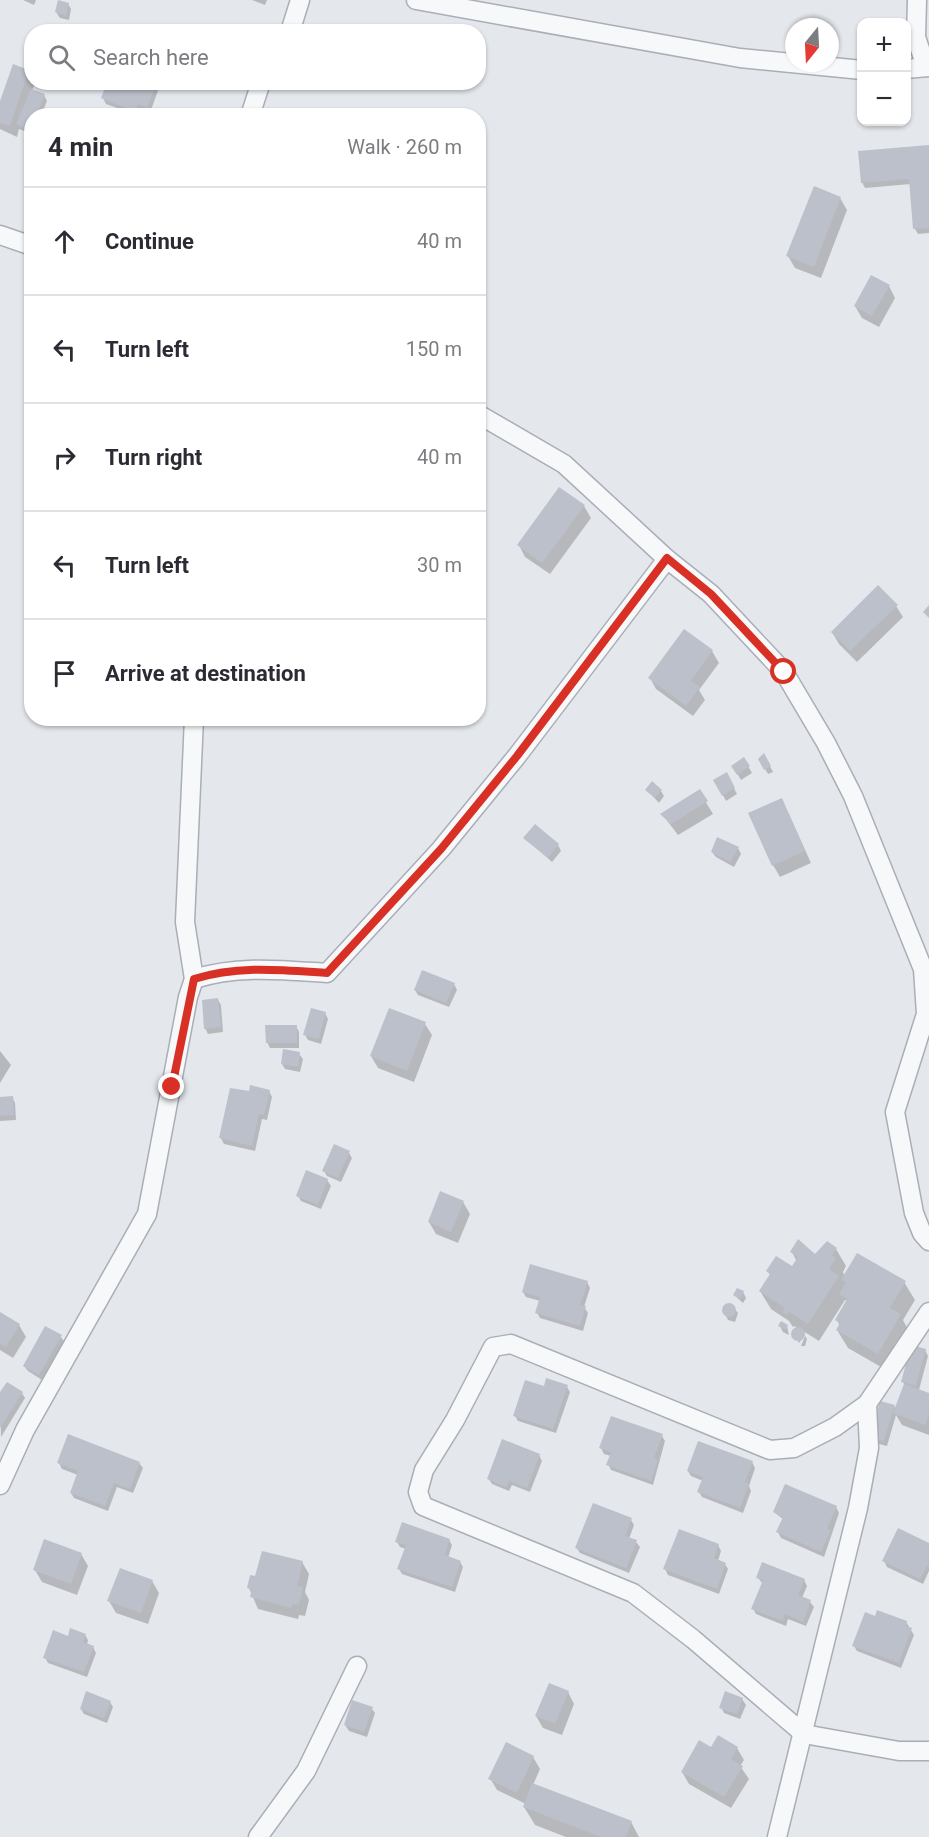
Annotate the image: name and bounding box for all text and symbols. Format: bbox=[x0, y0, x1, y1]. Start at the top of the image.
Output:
north arrow bbox=[785, 18, 839, 72]
map controls bbox=[857, 18, 911, 126]
button: + bbox=[857, 18, 911, 72]
search box bbox=[24, 24, 486, 90]
icon: search bbox=[45, 41, 78, 74]
text: Search here bbox=[93, 45, 209, 70]
button: − bbox=[857, 72, 911, 126]
text: 4 min bbox=[48, 132, 113, 162]
text: Walk · 260 m bbox=[347, 135, 462, 159]
icon: ahead bbox=[48, 225, 81, 258]
text: Continue bbox=[105, 229, 194, 254]
text: 40 m bbox=[417, 229, 462, 253]
icon: left bbox=[48, 333, 81, 366]
text: Turn left bbox=[105, 337, 189, 362]
text: 150 m bbox=[406, 337, 462, 361]
icon: right bbox=[48, 441, 81, 474]
text: Turn right bbox=[105, 445, 202, 470]
text: 40 m bbox=[417, 445, 462, 469]
icon: left bbox=[48, 549, 81, 582]
text: Turn left bbox=[105, 553, 189, 578]
text: 30 m bbox=[417, 553, 462, 577]
icon: arrive bbox=[48, 657, 81, 690]
route start bbox=[770, 658, 796, 684]
text: Arrive at destination bbox=[105, 661, 306, 686]
route end bbox=[158, 1073, 184, 1099]

